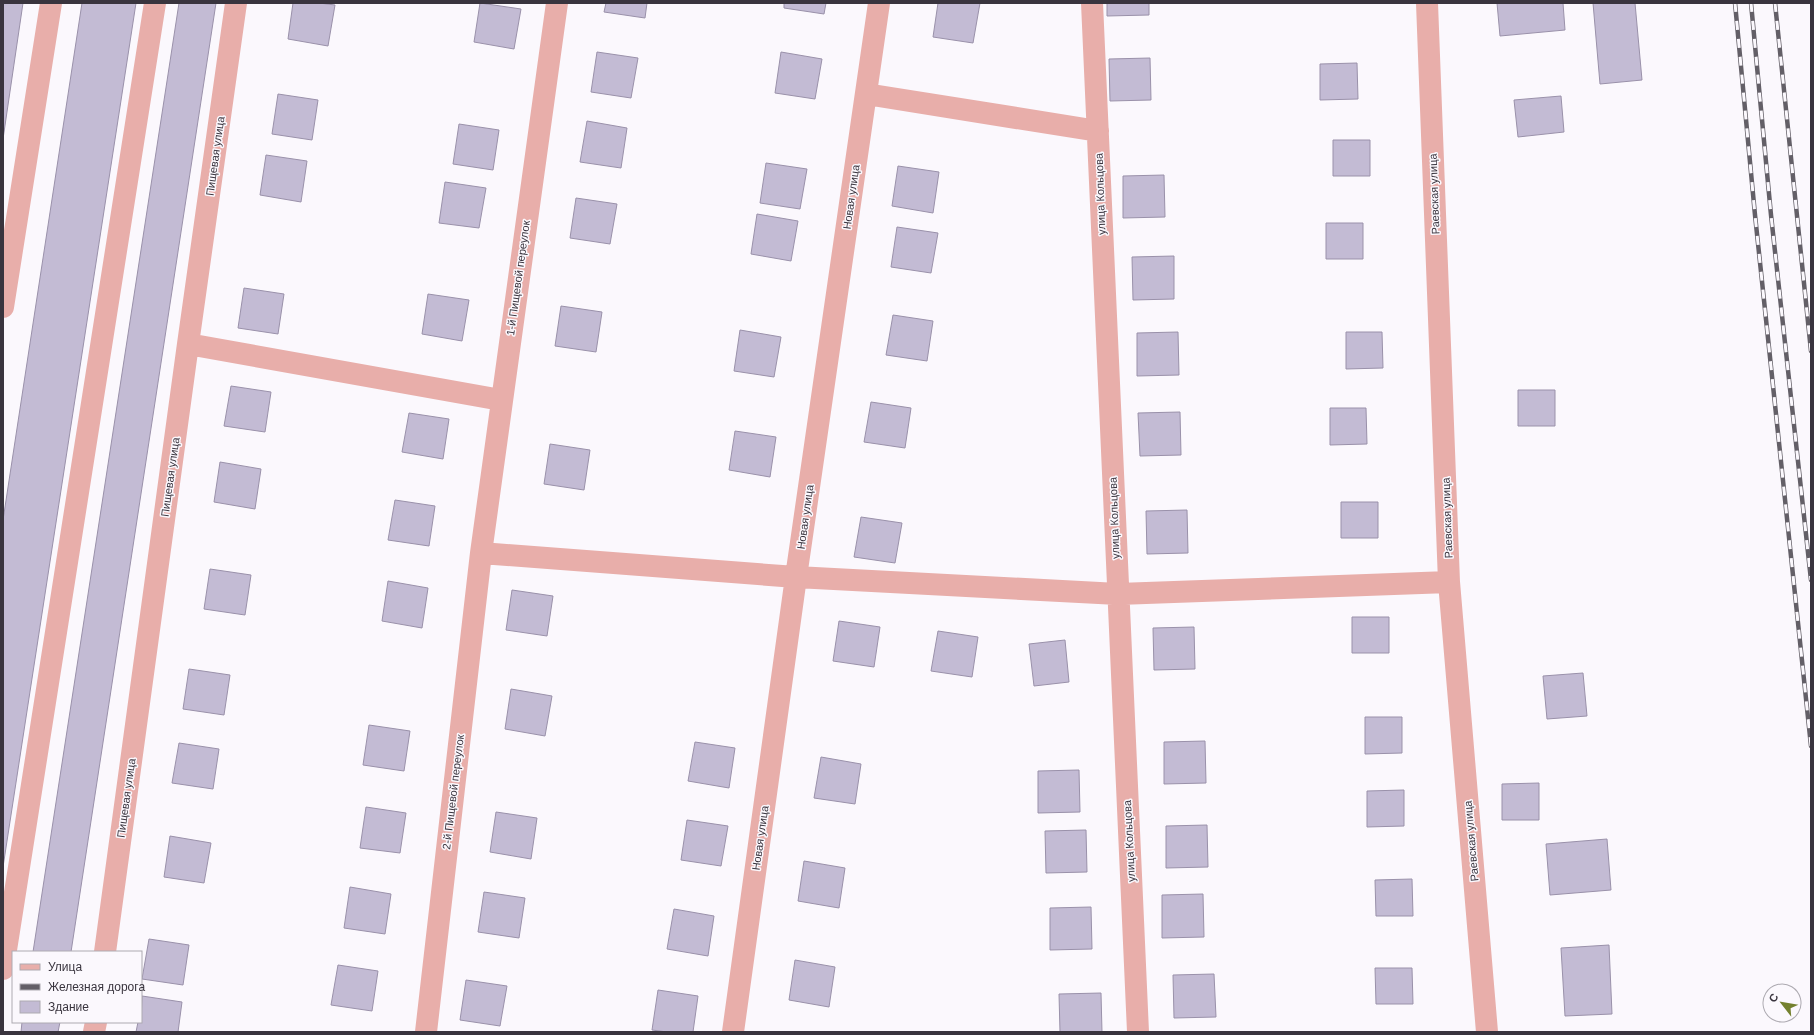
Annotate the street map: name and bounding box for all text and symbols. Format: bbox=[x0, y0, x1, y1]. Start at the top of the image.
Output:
street label: Пищевая улица bbox=[203, 115, 227, 197]
street label: улица Кольцова bbox=[1093, 152, 1107, 235]
street label: Раевская улица bbox=[1427, 153, 1441, 235]
street label: Новая улица bbox=[841, 163, 862, 230]
street label: 1-й Пищевой переулок bbox=[504, 220, 532, 336]
street label: Пищевая улица bbox=[158, 436, 182, 518]
street label: улица Кольцова bbox=[1107, 476, 1121, 559]
street label: Раевская улица bbox=[1440, 477, 1454, 559]
street label: Новая улица bbox=[795, 483, 816, 550]
street label: 2-й Пищевой переулок bbox=[440, 734, 466, 850]
street label: Пищевая улица bbox=[114, 757, 138, 839]
street label: улица Кольцова bbox=[1121, 799, 1137, 882]
street label: Раевская улица bbox=[1461, 799, 1481, 882]
street label: Новая улица bbox=[750, 804, 771, 871]
legend bbox=[12, 951, 142, 1023]
text: Улица bbox=[48, 960, 82, 974]
text: Железная дорога bbox=[48, 980, 145, 994]
north arrow bbox=[1762, 983, 1802, 1023]
text: С bbox=[1766, 991, 1781, 1004]
text: Здание bbox=[48, 1000, 89, 1014]

